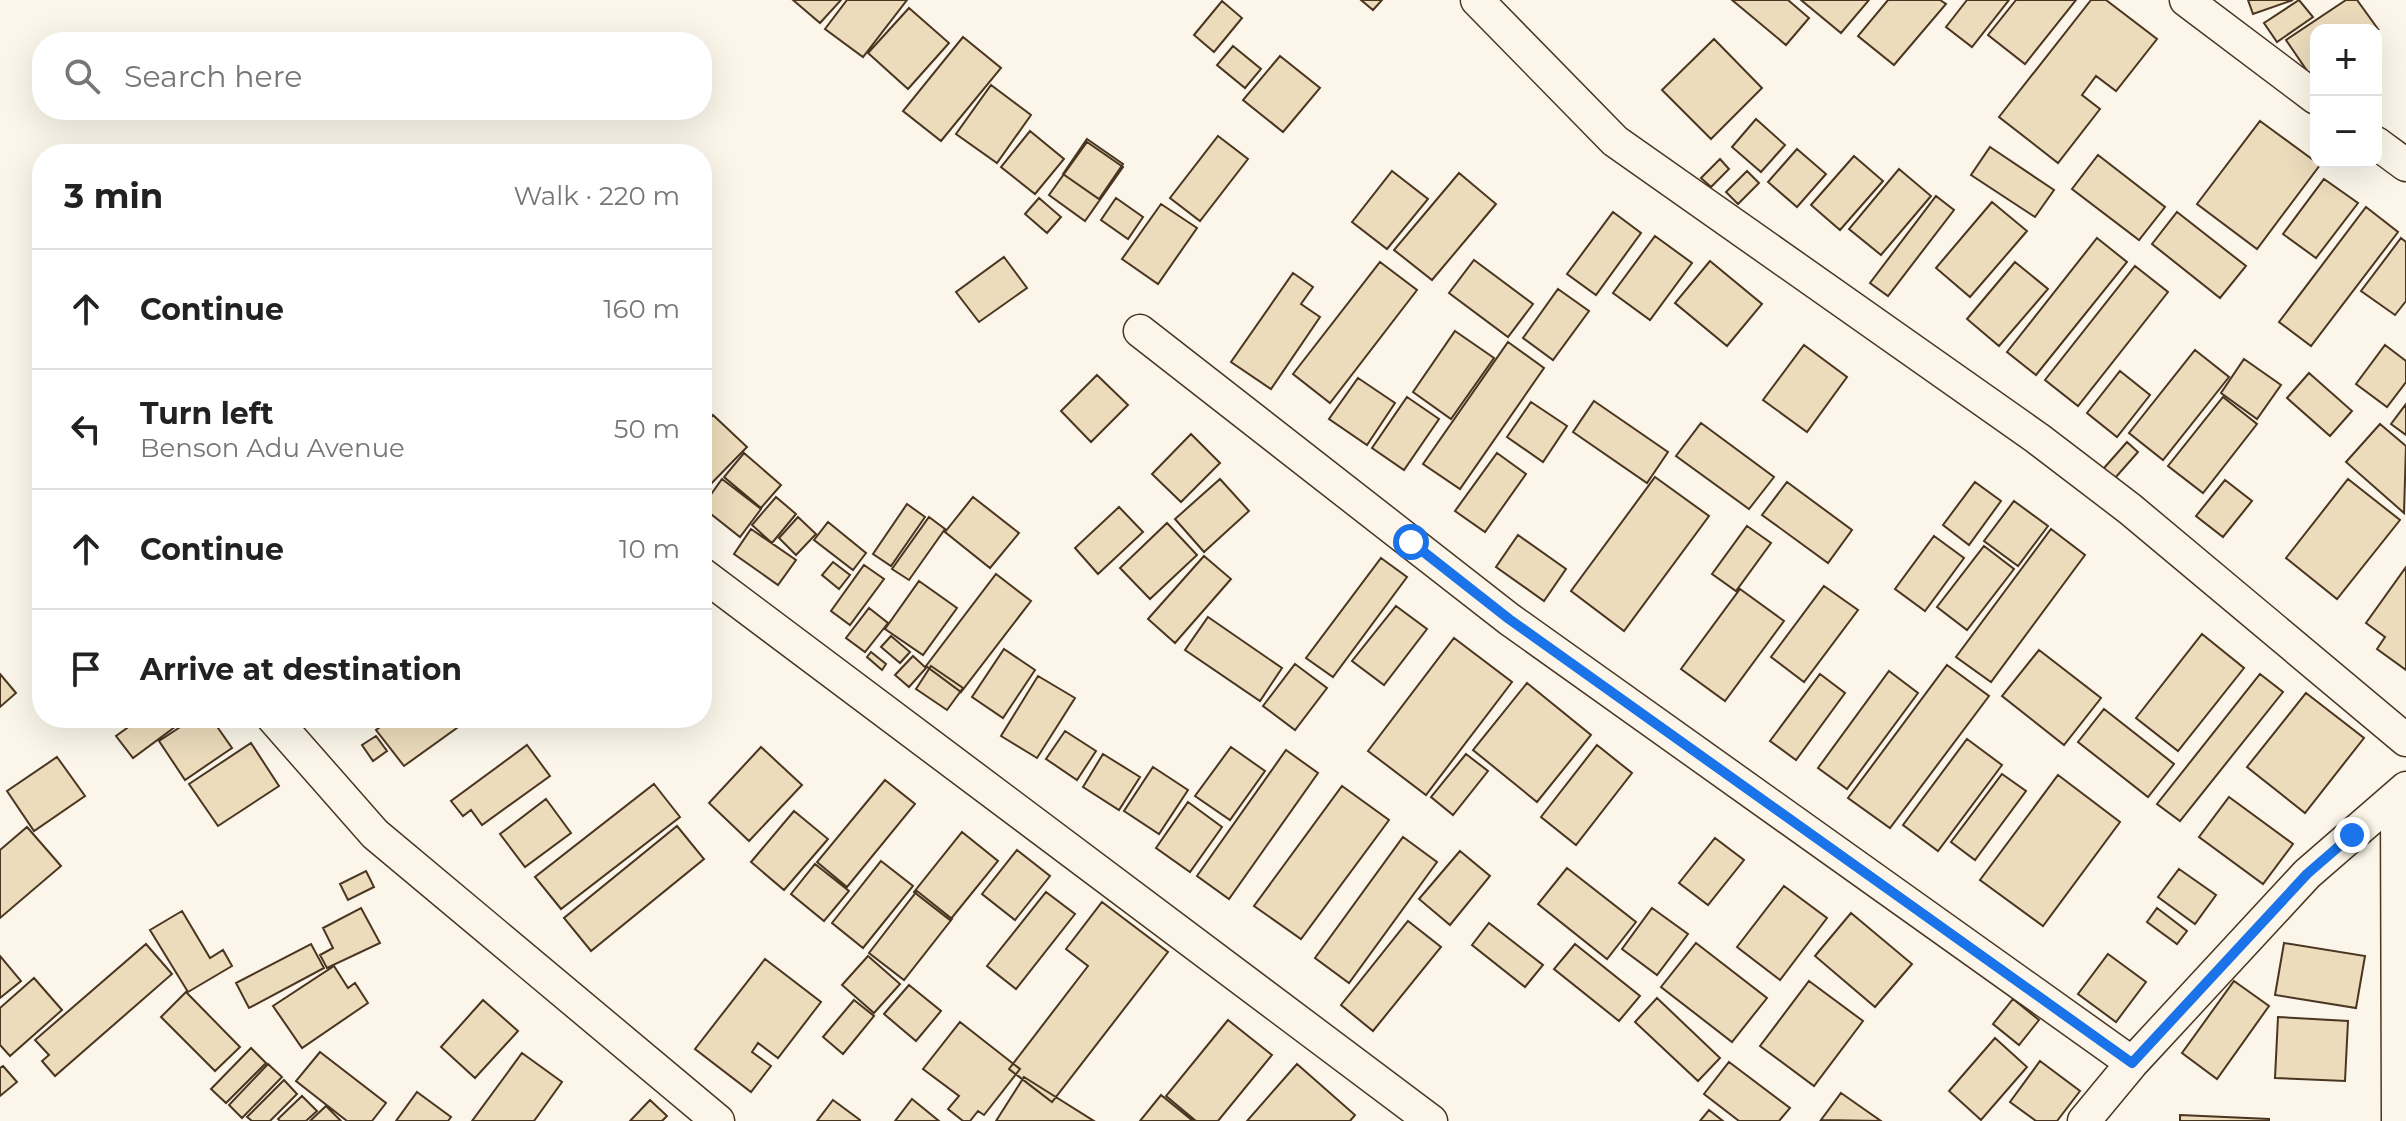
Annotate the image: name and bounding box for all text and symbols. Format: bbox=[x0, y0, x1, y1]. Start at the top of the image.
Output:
map controls bbox=[2310, 24, 2382, 168]
button: + bbox=[2310, 24, 2382, 96]
search box bbox=[32, 32, 712, 120]
icon: search bbox=[60, 54, 104, 98]
text: Search here bbox=[124, 58, 302, 95]
button: − bbox=[2310, 96, 2382, 168]
text: 3 min bbox=[64, 175, 163, 217]
text: Walk · 220 m bbox=[513, 180, 680, 212]
icon: ahead bbox=[64, 287, 108, 331]
text: Continue bbox=[140, 291, 284, 328]
text: 160 m bbox=[603, 293, 680, 325]
text: Turn left bbox=[140, 395, 273, 432]
icon: left bbox=[64, 407, 108, 451]
text: 50 m bbox=[614, 413, 680, 445]
text: Benson Adu Avenue bbox=[140, 432, 405, 464]
route start bbox=[1393, 524, 1429, 560]
icon: ahead bbox=[64, 527, 108, 571]
text: Continue bbox=[140, 531, 284, 568]
text: 10 m bbox=[619, 533, 680, 565]
icon: arrive bbox=[64, 647, 108, 691]
text: Arrive at destination bbox=[140, 651, 462, 688]
route end bbox=[2334, 817, 2370, 853]

